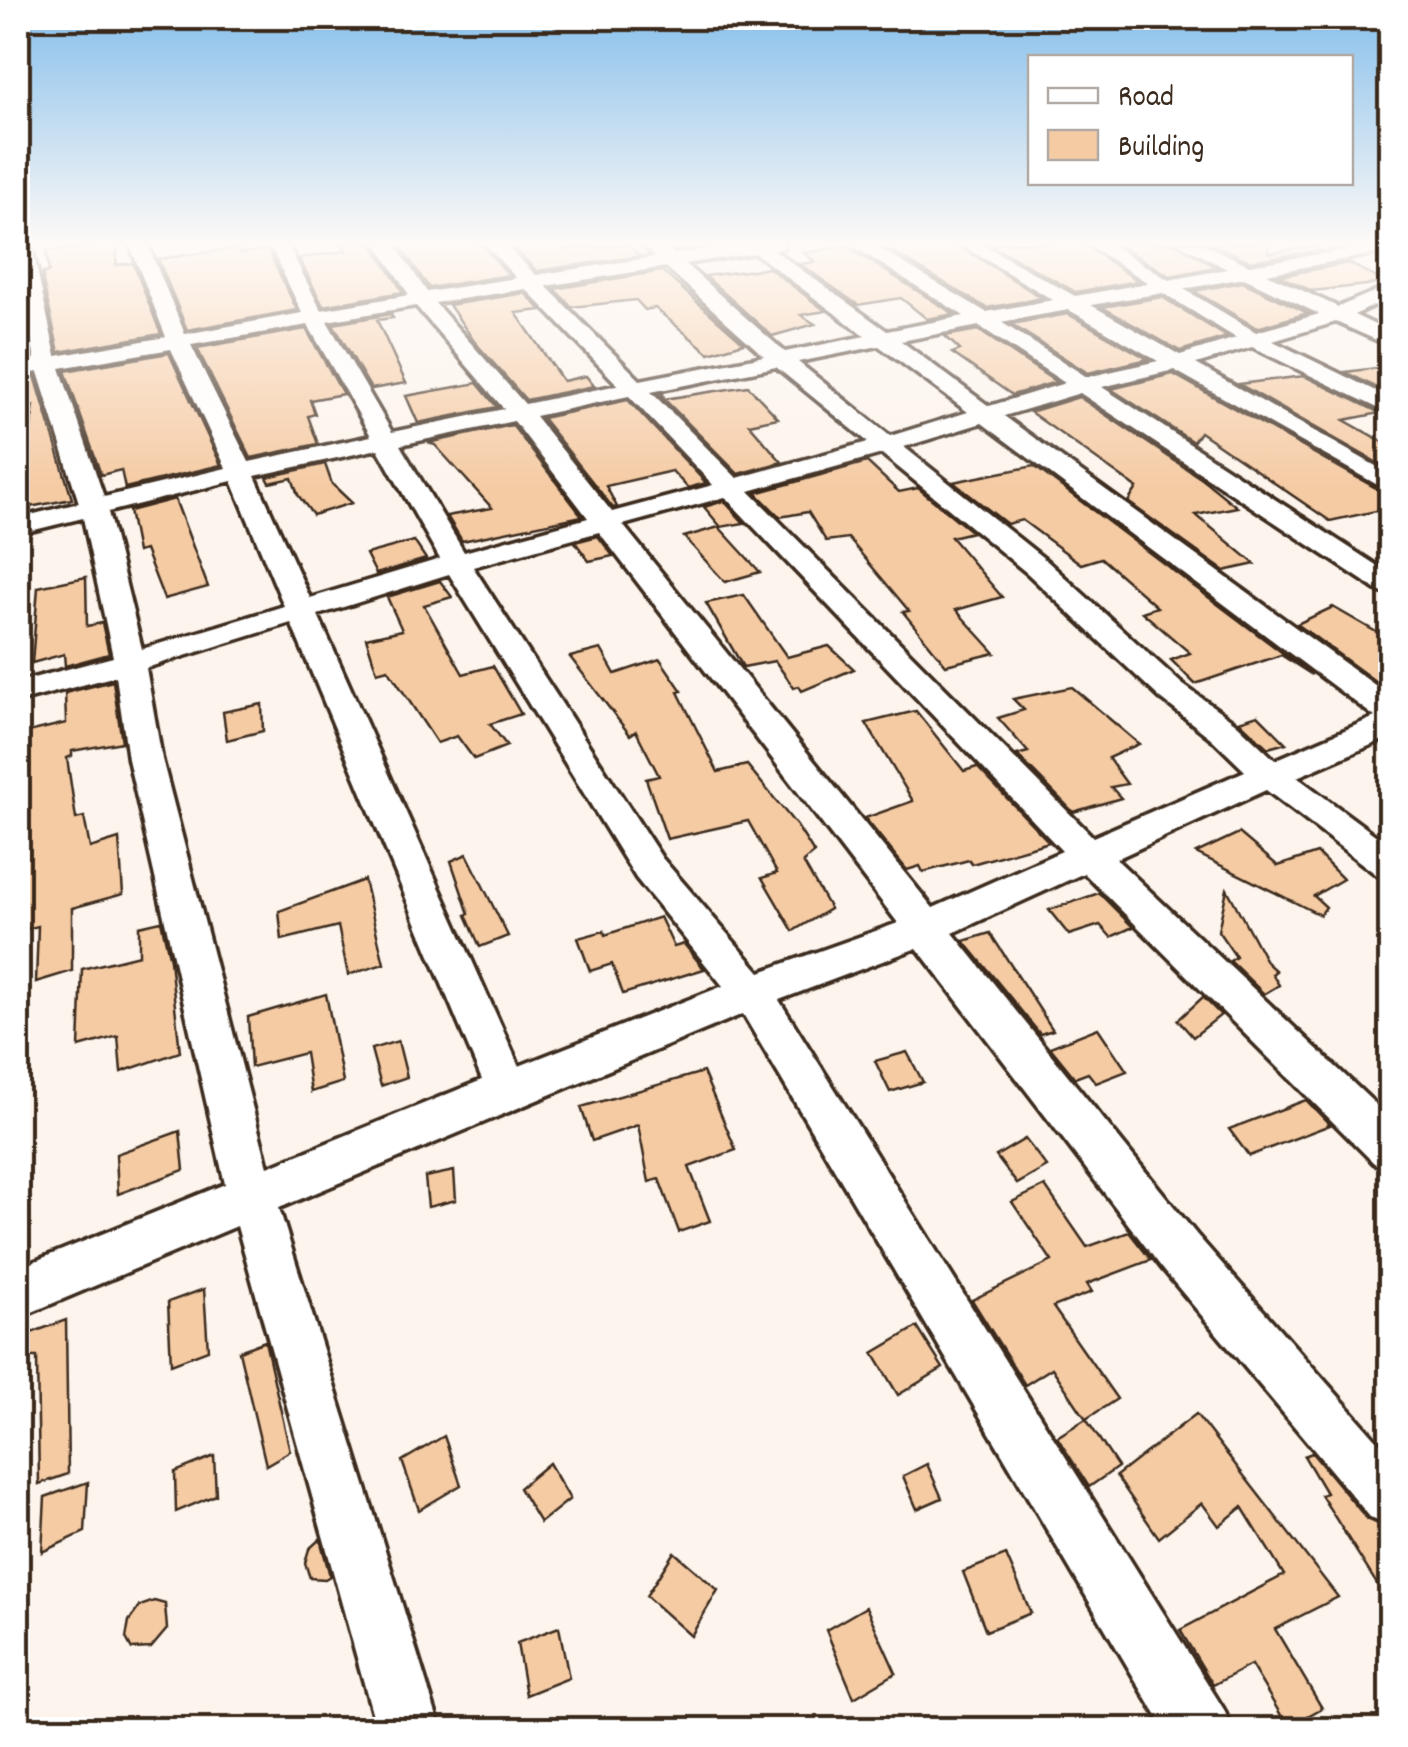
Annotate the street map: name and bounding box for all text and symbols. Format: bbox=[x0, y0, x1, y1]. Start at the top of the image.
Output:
legend bbox=[1028, 55, 1353, 185]
text: Road bbox=[1118, 78, 1174, 121]
text: Building bbox=[1118, 128, 1204, 171]

